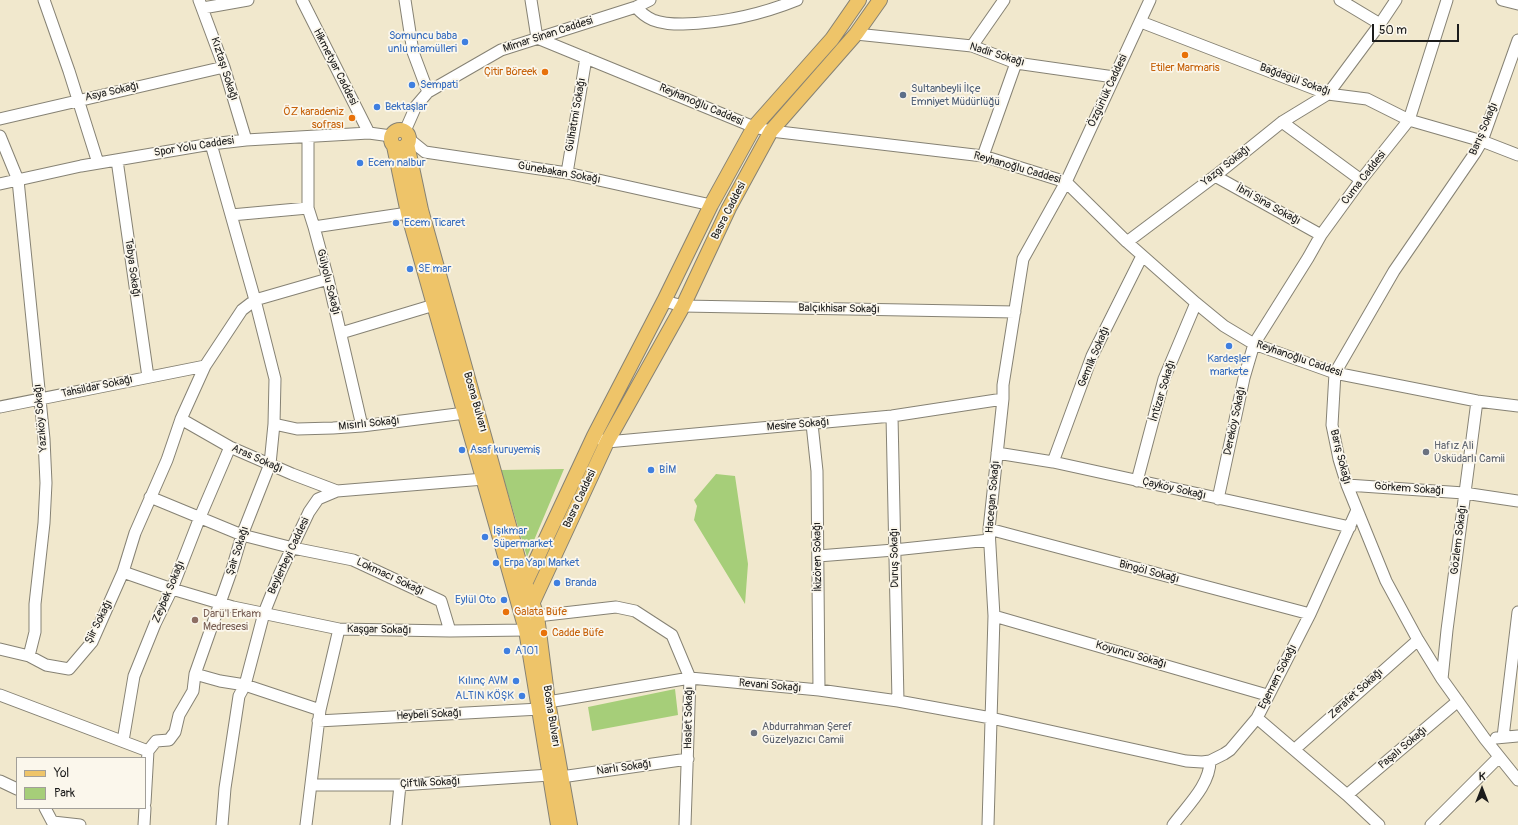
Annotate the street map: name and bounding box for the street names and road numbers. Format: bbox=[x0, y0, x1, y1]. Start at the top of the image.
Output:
street label: Mimar Sinan Caddesi bbox=[501, 14, 595, 56]
street label: Hikmetyar Caddesi bbox=[310, 26, 360, 108]
street label: Kıztaşı Sokağı bbox=[208, 36, 240, 102]
street label: Nadir Sokağı bbox=[968, 40, 1026, 70]
street label: Özgürlük Caddesi bbox=[1085, 53, 1131, 129]
street label: Bağdagül Sokağı bbox=[1258, 61, 1332, 99]
street label: Gülhatmi Sokağı bbox=[563, 77, 589, 153]
street label: Asya Sokağı bbox=[84, 79, 140, 105]
street label: Reyhanoğlu Caddesi bbox=[657, 81, 745, 129]
street label: Barış Sokağı bbox=[1467, 101, 1501, 157]
street label: Spor Yolu Caddesi bbox=[153, 134, 235, 160]
street label: Yazgı Sokağı bbox=[1199, 143, 1253, 189]
street label: Reyhanoğlu Caddesi bbox=[972, 149, 1062, 187]
street label: Cuma Caddesi bbox=[1339, 149, 1389, 207]
street label: Günebakan Sokağı bbox=[517, 159, 601, 187]
street label: Basra Caddesi bbox=[709, 180, 749, 242]
street label: İbni Sina Sokağı bbox=[1233, 182, 1303, 228]
street label: Tabya Sokağı bbox=[121, 238, 143, 298]
street label: Gülyolu Sokağı bbox=[313, 248, 343, 316]
street label: Balçıkhisar Sokağı bbox=[798, 302, 880, 316]
street label: Gemlik Sokağı bbox=[1075, 325, 1113, 389]
street label: Reyhanoğlu Caddesi bbox=[1254, 338, 1344, 380]
street label: İntizar Sokağı bbox=[1147, 359, 1179, 423]
street label: Bosna Bulvarı bbox=[460, 370, 490, 434]
street label: Tahsildar Sokağı bbox=[60, 373, 134, 401]
street label: Yazıköy Sokağı bbox=[31, 383, 51, 453]
street label: Dereköy Sokağı bbox=[1221, 385, 1249, 457]
street label: Mısırlı Sokağı bbox=[338, 414, 400, 434]
street label: Mesire Sokağı bbox=[766, 416, 830, 434]
street label: Barış Sokağı bbox=[1327, 428, 1353, 486]
street label: Aras Sokağı bbox=[230, 442, 284, 476]
street label: Hacegan Sokağı bbox=[983, 460, 1003, 534]
street label: Basra Caddesi bbox=[561, 468, 599, 530]
street label: Çayköy Sokağı bbox=[1141, 475, 1207, 503]
street label: Görkem Sokağı bbox=[1374, 480, 1444, 498]
street label: Gözlem Sokağı bbox=[1448, 505, 1470, 575]
street label: Beylerbeyi Caddesi bbox=[265, 515, 313, 597]
street label: İkizören Sokağı bbox=[811, 522, 825, 592]
street label: Şair Sokağı bbox=[224, 525, 252, 577]
street label: Duruş Sokağı bbox=[888, 528, 902, 588]
street label: Lokmacı Sokağı bbox=[354, 556, 426, 598]
street label: Bingöl Sokağı bbox=[1118, 558, 1180, 586]
street label: Zeybek Sokağı bbox=[150, 559, 188, 625]
street label: Şiir Sokağı bbox=[82, 598, 116, 646]
street label: Kaşgar Sokağı bbox=[347, 623, 411, 637]
street label: Koyuncu Sokağı bbox=[1094, 639, 1168, 671]
street label: Egemen Sokağı bbox=[1256, 642, 1300, 712]
street label: Zerafet Sokağı bbox=[1326, 666, 1386, 722]
street label: Revani Sokağı bbox=[738, 677, 802, 695]
street label: Bosna Bulvarı bbox=[540, 684, 562, 748]
street label: Haslet Sokağı bbox=[682, 687, 696, 749]
street label: Heybeli Sokağı bbox=[396, 707, 462, 723]
street label: Paşalı Sokağı bbox=[1376, 724, 1430, 772]
street label: Narlı Sokağı bbox=[596, 758, 652, 778]
street label: Çiftlik Sokağı bbox=[400, 775, 460, 791]

